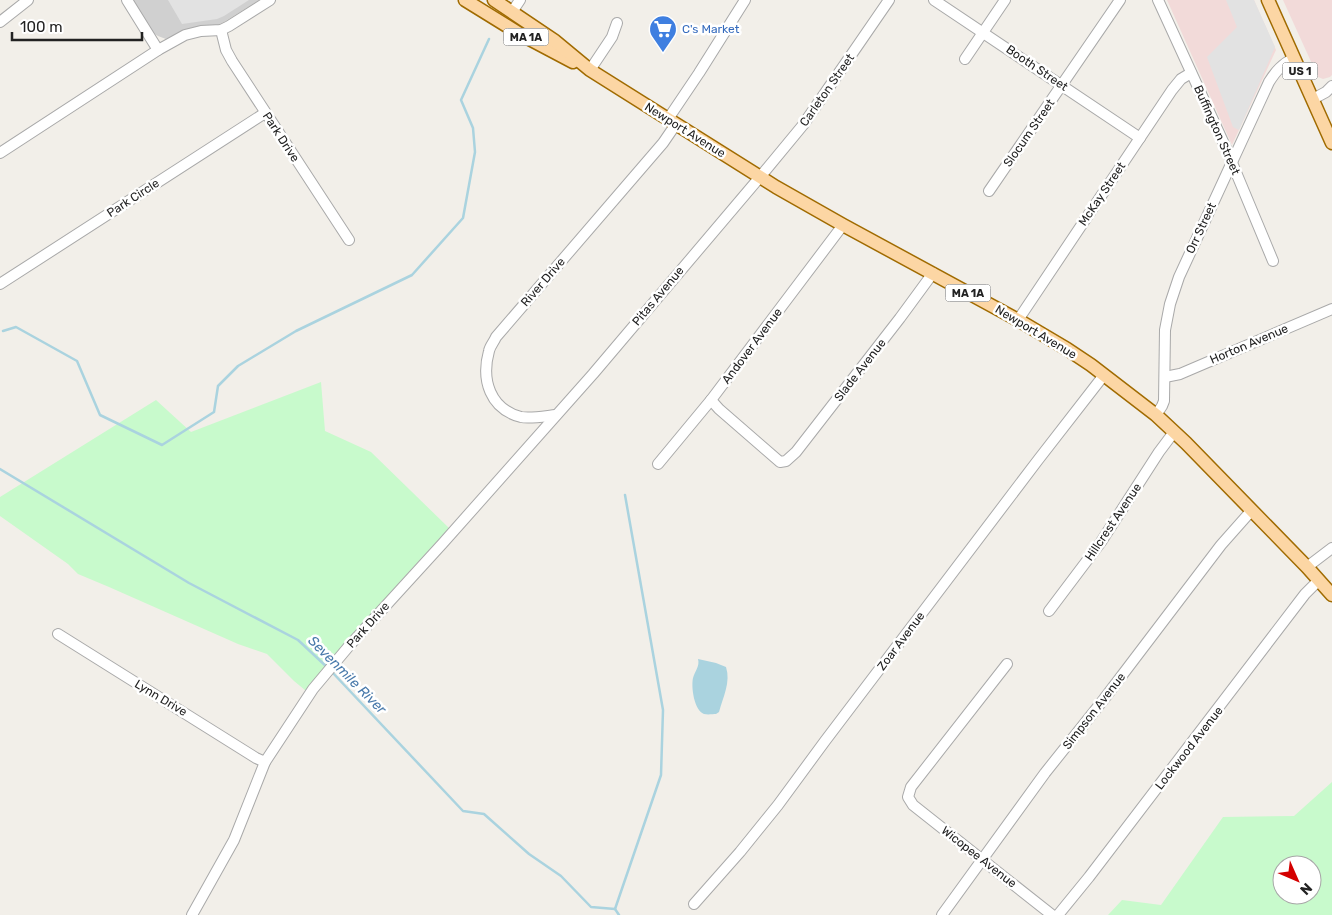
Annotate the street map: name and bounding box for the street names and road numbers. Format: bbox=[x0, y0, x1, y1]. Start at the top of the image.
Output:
road number: MA 1A bbox=[504, 28, 548, 46]
street label: Booth Street bbox=[1003, 42, 1071, 94]
street label: Carleton Street bbox=[797, 51, 857, 129]
road number: US 1 bbox=[1282, 62, 1318, 80]
street label: Buffington Street bbox=[1191, 83, 1243, 177]
street label: Slocum Street bbox=[1000, 96, 1058, 170]
street label: Newport Avenue bbox=[642, 100, 728, 161]
street label: Park Drive bbox=[260, 109, 302, 165]
street label: McKay Street bbox=[1076, 159, 1129, 228]
street label: Park Circle bbox=[104, 176, 162, 220]
street label: Orr Street bbox=[1183, 200, 1219, 256]
street label: River Drive bbox=[518, 255, 568, 309]
street label: Pitas Avenue bbox=[629, 263, 687, 328]
road number: MA 1A bbox=[946, 284, 990, 302]
street label: Newport Avenue bbox=[993, 302, 1079, 362]
street label: Andover Avenue bbox=[719, 305, 785, 387]
street label: Horton Avenue bbox=[1208, 321, 1290, 367]
street label: Slade Avenue bbox=[831, 336, 889, 404]
street label: Hillcrest Avenue bbox=[1082, 480, 1144, 563]
street label: Park Drive bbox=[344, 599, 392, 651]
street label: Zoar Avenue bbox=[875, 609, 928, 673]
street label: Simpson Avenue bbox=[1060, 670, 1128, 752]
street label: Lynn Drive bbox=[132, 677, 190, 719]
street label: Lockwood Avenue bbox=[1152, 704, 1226, 792]
street label: Wicopee Avenue bbox=[939, 823, 1019, 891]

